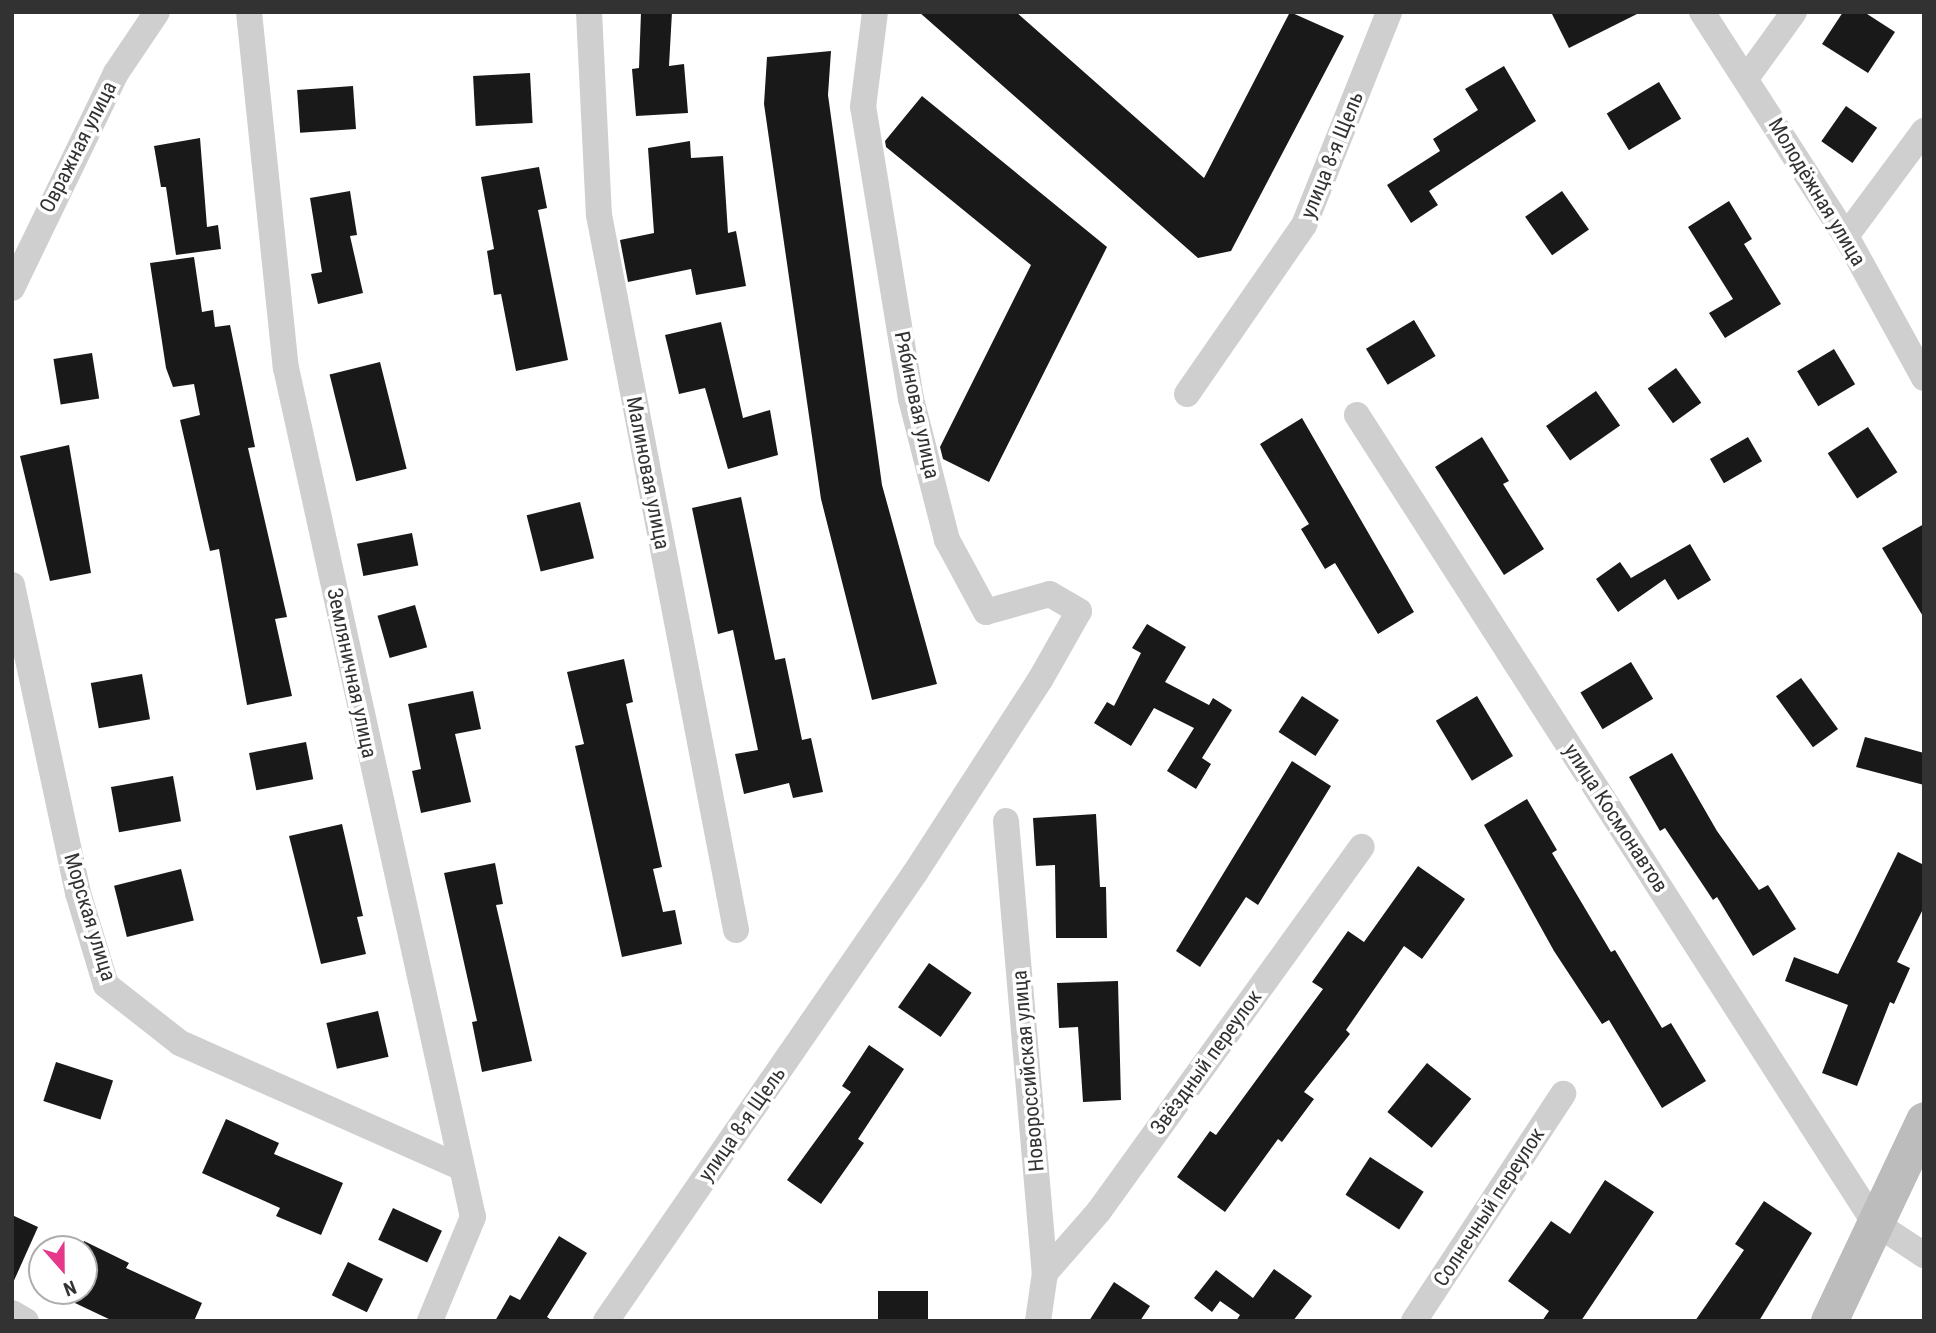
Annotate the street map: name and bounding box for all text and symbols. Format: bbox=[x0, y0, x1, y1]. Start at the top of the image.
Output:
street label: Овражная улица bbox=[34, 77, 122, 217]
street label: улица 8-я Щель bbox=[1295, 88, 1369, 222]
street label: Молодёжная улица bbox=[1763, 113, 1871, 271]
street label: Рябиновая улица bbox=[889, 329, 945, 481]
street label: Малиновая улица bbox=[621, 395, 675, 551]
street label: Земляничная улица bbox=[322, 586, 382, 760]
street label: улица Космонавтов bbox=[1559, 739, 1673, 897]
street label: Морская улица bbox=[59, 850, 121, 984]
street label: Новороссийская улица bbox=[1007, 969, 1049, 1173]
street label: Звёздный переулок bbox=[1145, 985, 1267, 1139]
street label: улица 8-я Щель bbox=[693, 1062, 791, 1186]
street label: Солнечный переулок bbox=[1428, 1123, 1550, 1291]
north arrow bbox=[28, 1235, 98, 1305]
text: N bbox=[60, 1275, 80, 1301]

